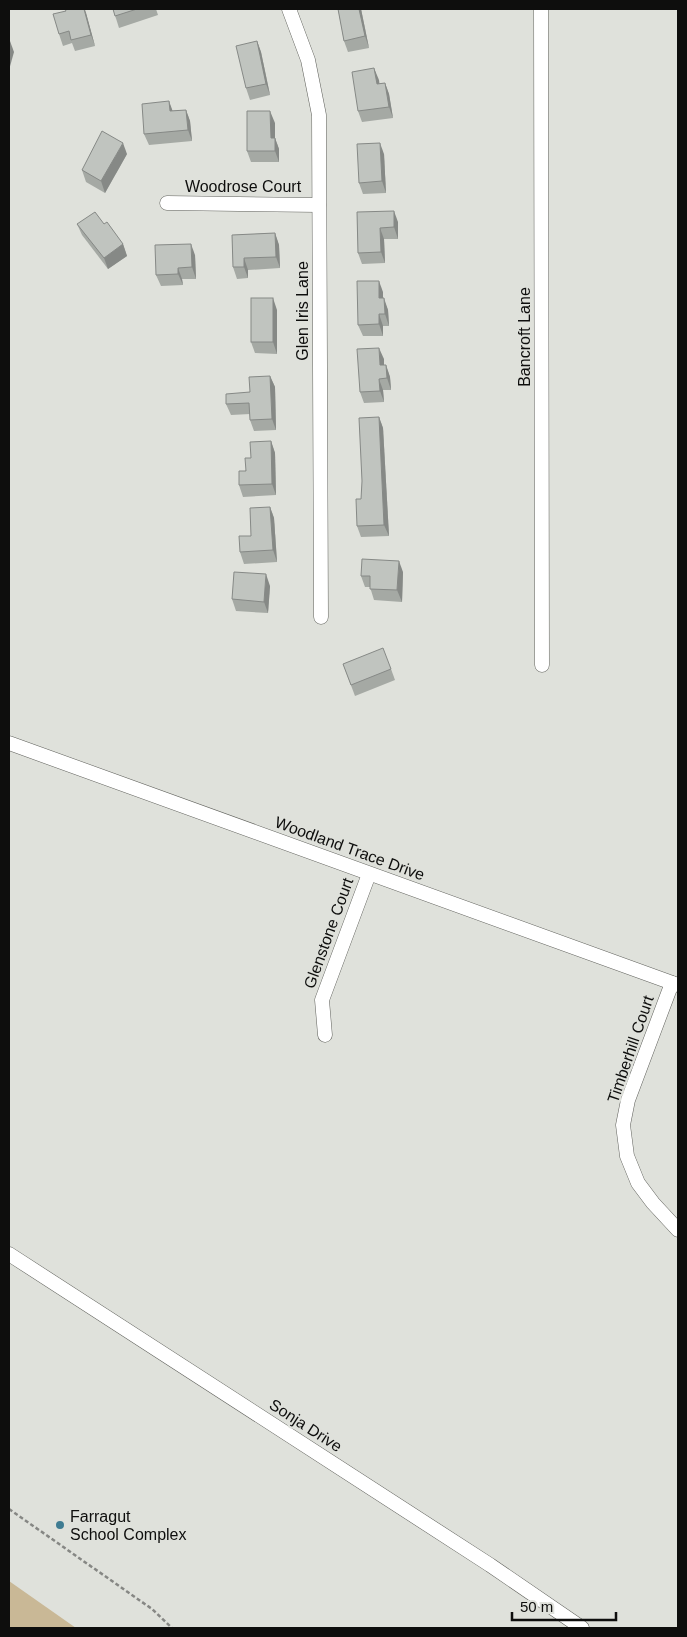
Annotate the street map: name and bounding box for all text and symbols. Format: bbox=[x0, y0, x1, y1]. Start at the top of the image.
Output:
street label: Woodrose Court bbox=[185, 178, 302, 195]
street label: Glen Iris Lane bbox=[294, 261, 311, 361]
street label: Bancroft Lane bbox=[516, 287, 533, 387]
street label: Woodland Trace Drive bbox=[273, 813, 427, 884]
street label: Glenstone Court bbox=[301, 875, 357, 991]
street label: Timberhill Court bbox=[604, 993, 657, 1105]
street label: Sonja Drive bbox=[266, 1396, 345, 1455]
place label: Farragut School Complex bbox=[70, 1508, 187, 1543]
marker: Farragut School Complex bbox=[54, 1519, 66, 1531]
scale bar bbox=[512, 1590, 616, 1622]
text: 50 m bbox=[520, 1598, 553, 1615]

